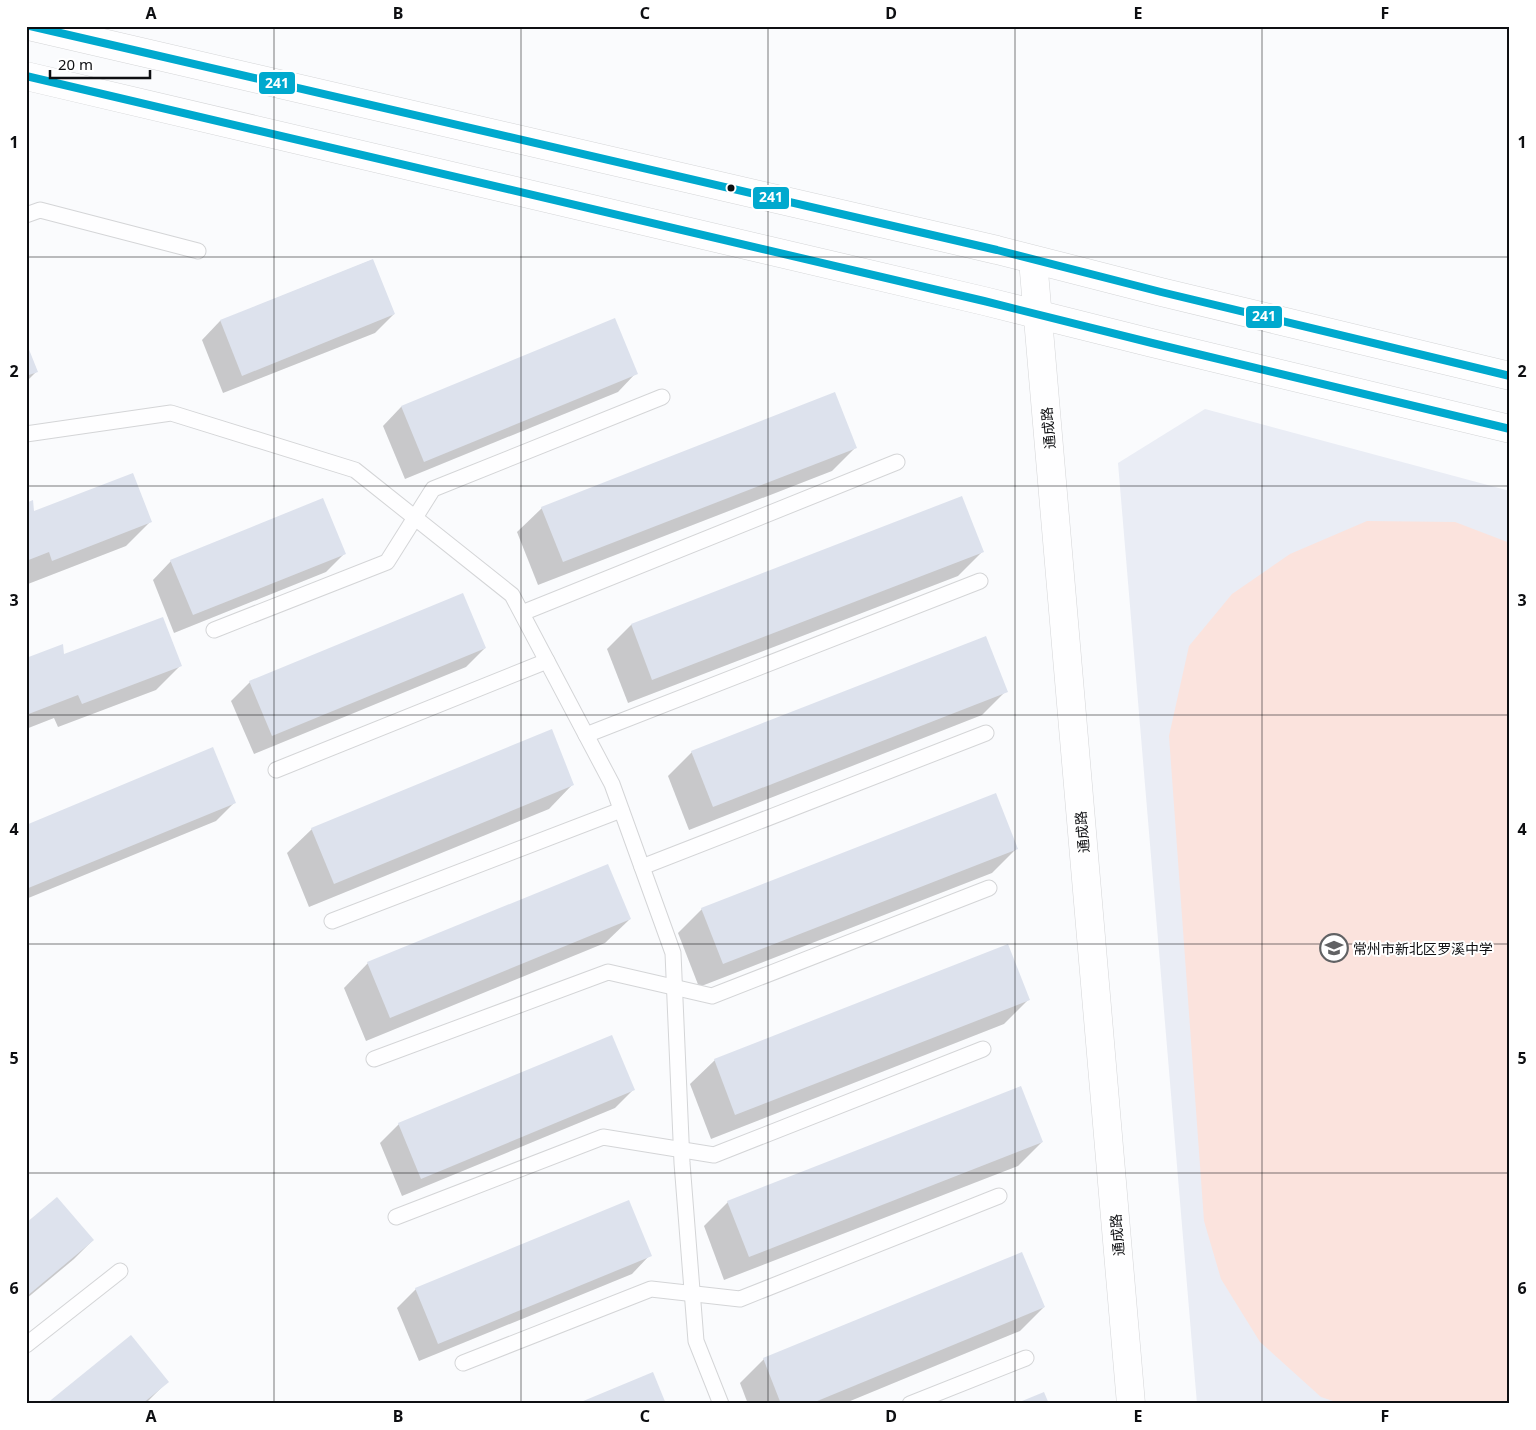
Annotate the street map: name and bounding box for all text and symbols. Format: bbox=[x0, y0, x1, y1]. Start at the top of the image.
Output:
text: A bbox=[145, 2, 157, 24]
text: B bbox=[393, 2, 403, 24]
text: C bbox=[640, 2, 650, 24]
text: D bbox=[885, 2, 897, 24]
text: E bbox=[1134, 2, 1143, 24]
text: F bbox=[1381, 2, 1389, 24]
scale bar bbox=[50, 48, 150, 80]
text: 20 m bbox=[58, 54, 93, 74]
line badge: 241 bbox=[258, 71, 296, 95]
text: 241 bbox=[265, 73, 289, 92]
text: 1 bbox=[9, 131, 19, 153]
text: 1 bbox=[1517, 131, 1527, 153]
unlabelled marker bbox=[726, 183, 736, 193]
line badge: 241 bbox=[752, 186, 790, 210]
text: 241 bbox=[759, 187, 783, 206]
line badge: 241 bbox=[1245, 305, 1283, 329]
text: 241 bbox=[1252, 306, 1276, 325]
text: 2 bbox=[9, 360, 19, 382]
text: 2 bbox=[1517, 360, 1527, 382]
street label: 通成路 bbox=[1037, 406, 1059, 450]
text: 3 bbox=[9, 589, 19, 611]
text: 3 bbox=[1517, 589, 1527, 611]
street label: 通成路 bbox=[1071, 810, 1093, 854]
text: 4 bbox=[9, 818, 19, 840]
text: 4 bbox=[1517, 818, 1527, 840]
school or university icon: 常州市新北区罗溪中学 bbox=[1319, 933, 1349, 963]
place label: 常州市新北区罗溪中学 bbox=[1353, 939, 1493, 958]
text: 5 bbox=[9, 1047, 19, 1069]
text: 5 bbox=[1517, 1047, 1527, 1069]
street label: 通成路 bbox=[1106, 1213, 1128, 1257]
text: 6 bbox=[9, 1277, 19, 1299]
text: 6 bbox=[1517, 1277, 1527, 1299]
text: A bbox=[145, 1405, 157, 1427]
text: B bbox=[393, 1405, 403, 1427]
text: C bbox=[640, 1405, 650, 1427]
text: D bbox=[885, 1405, 897, 1427]
text: E bbox=[1134, 1405, 1143, 1427]
text: F bbox=[1381, 1405, 1389, 1427]

